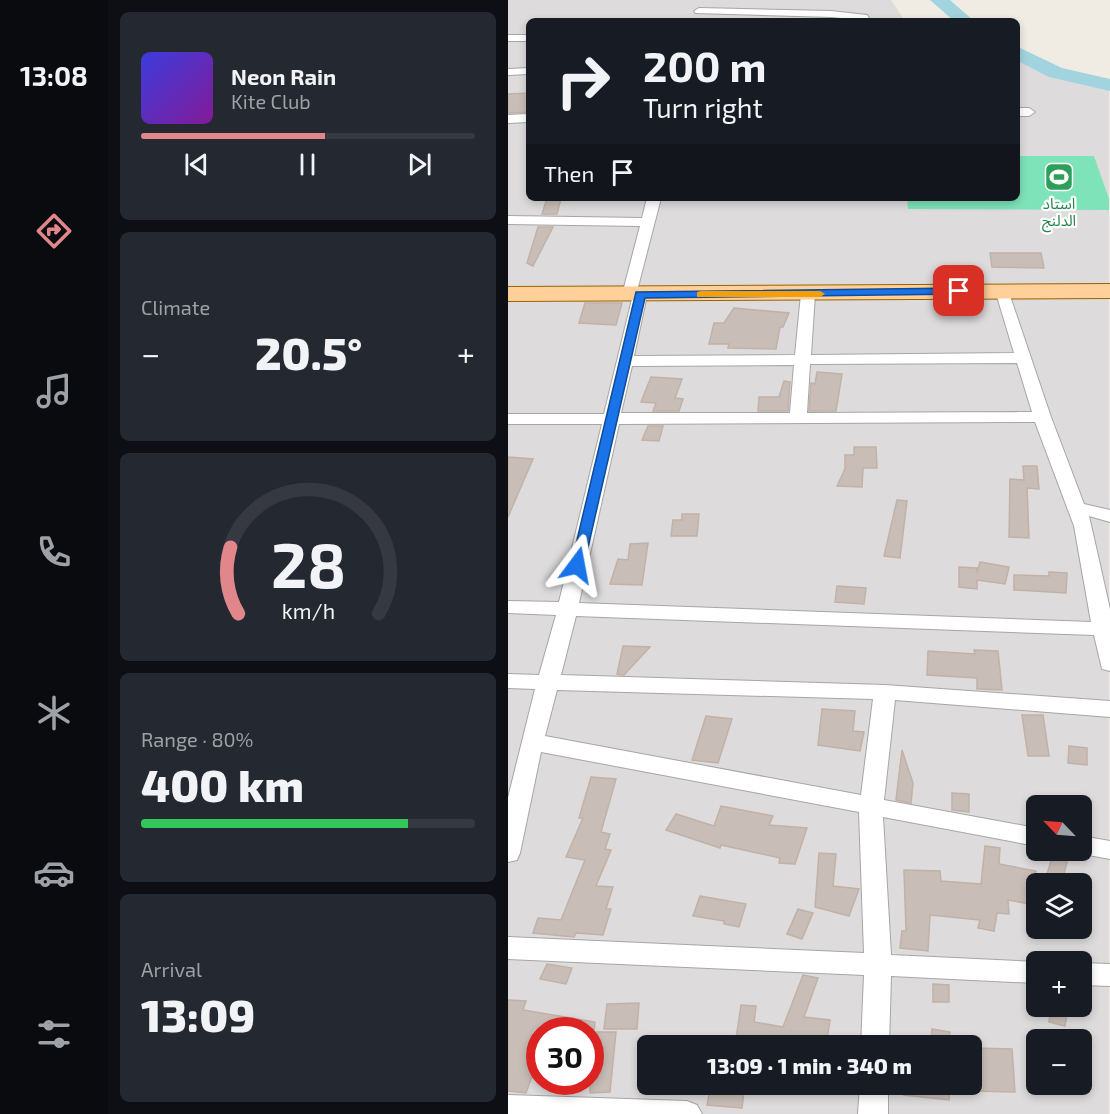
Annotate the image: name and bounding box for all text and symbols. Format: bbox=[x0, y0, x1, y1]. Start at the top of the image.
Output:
text: 200 m bbox=[643, 40, 766, 90]
icon: right bbox=[544, 42, 622, 120]
text: 13:08 bbox=[20, 59, 88, 91]
text: Neon Rain bbox=[231, 63, 336, 89]
text: Kite Club bbox=[231, 89, 311, 113]
text: Turn right bbox=[643, 91, 763, 123]
icon: previous bbox=[180, 148, 213, 181]
icon: pause bbox=[291, 148, 324, 181]
icon: next bbox=[403, 148, 436, 181]
icon: arrive bbox=[606, 156, 639, 189]
text: Then bbox=[544, 160, 594, 186]
sports icon: استاد الدلنج bbox=[1043, 161, 1075, 193]
place label: استاد الدلنج bbox=[1042, 194, 1076, 233]
icon: directions bbox=[33, 210, 75, 252]
pin bbox=[933, 265, 984, 316]
icon: arrive bbox=[942, 274, 975, 307]
text: Climate bbox=[141, 295, 210, 319]
text: 20.5° bbox=[255, 325, 362, 379]
text: − bbox=[141, 333, 160, 373]
text: + bbox=[457, 333, 475, 373]
icon: music bbox=[33, 370, 75, 412]
text: 28 bbox=[270, 526, 346, 601]
icon: phone bbox=[33, 531, 75, 573]
position arrow bbox=[545, 533, 609, 597]
text: km/h bbox=[281, 598, 335, 623]
icon: climate bbox=[33, 692, 75, 734]
text: Range · 80% bbox=[141, 727, 254, 751]
text: 400 km bbox=[141, 757, 304, 811]
north arrow bbox=[1026, 795, 1092, 861]
map controls bbox=[1026, 795, 1092, 1095]
icon: car bbox=[33, 852, 75, 894]
button: layers bbox=[1026, 873, 1092, 939]
button: + bbox=[1026, 951, 1092, 1017]
text: Arrival bbox=[141, 957, 202, 981]
text: 13:09 bbox=[141, 987, 255, 1041]
icon: filters bbox=[33, 1013, 75, 1055]
speed limit sign: 30 bbox=[526, 1017, 604, 1095]
button: − bbox=[1026, 1029, 1092, 1095]
text: 13:09 · 1 min · 340 m bbox=[707, 1052, 912, 1078]

